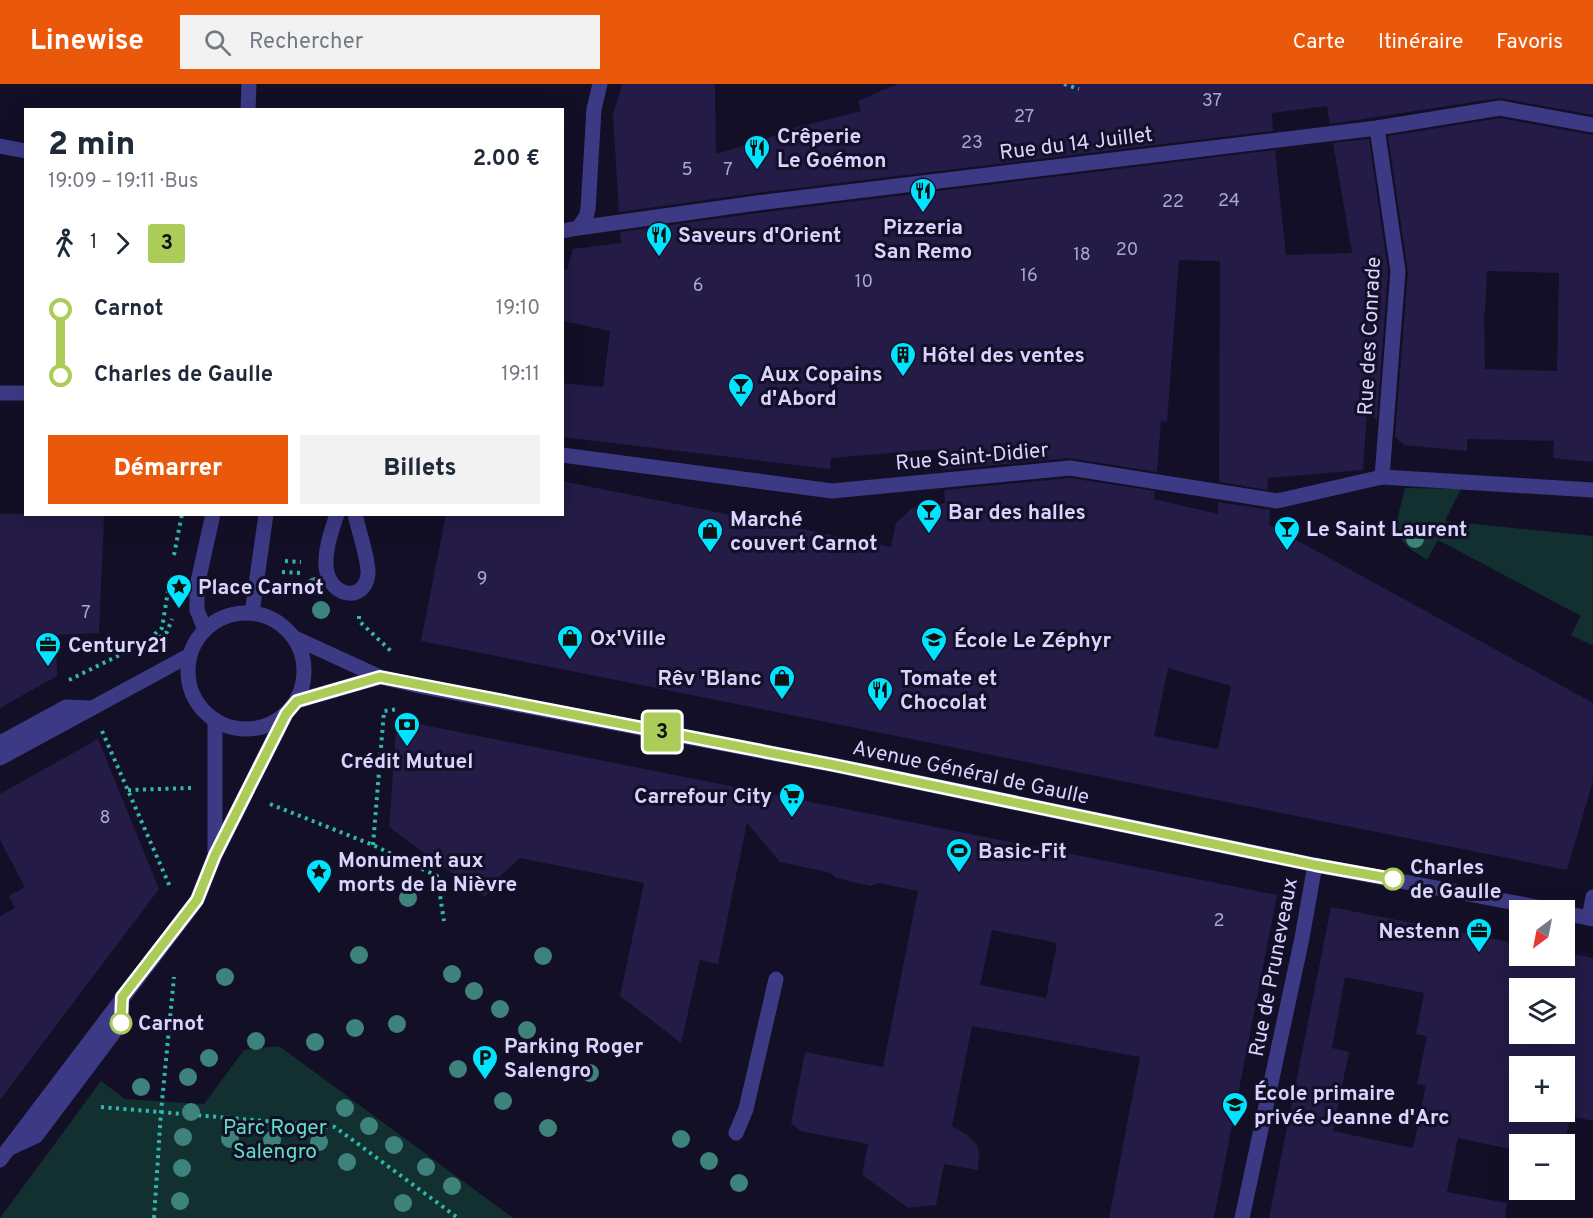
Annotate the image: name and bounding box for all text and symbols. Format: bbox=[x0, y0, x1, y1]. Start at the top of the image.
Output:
search box bbox=[180, 15, 600, 69]
text: Linewise bbox=[30, 24, 144, 60]
icon: search bbox=[201, 26, 234, 59]
text: Rechercher bbox=[249, 29, 363, 56]
text: Carte bbox=[1293, 29, 1345, 56]
text: Itinéraire bbox=[1378, 29, 1463, 56]
text: Favoris bbox=[1496, 29, 1563, 56]
house number: 37 bbox=[1202, 90, 1222, 113]
house number: 27 bbox=[1014, 106, 1034, 129]
street label: Rue du 14 Juillet bbox=[998, 122, 1154, 167]
place label: Crêperie Le Goémon bbox=[777, 124, 887, 175]
text: 2 min bbox=[48, 125, 135, 167]
house number: 23 bbox=[961, 132, 983, 155]
restaurant icon: Crêperie Le Goémon bbox=[742, 133, 772, 171]
text: 2.00 € bbox=[473, 146, 540, 173]
house number: 5 bbox=[681, 159, 693, 182]
house number: 7 bbox=[723, 159, 733, 182]
text: 19:09 – 19:11 · Bus bbox=[48, 169, 198, 195]
restaurant icon: Pizzeria San Remo bbox=[908, 176, 938, 214]
house number: 24 bbox=[1218, 190, 1240, 213]
house number: 22 bbox=[1162, 191, 1184, 214]
place label: Pizzeria San Remo bbox=[874, 215, 972, 266]
restaurant icon: Saveurs d'Orient bbox=[644, 220, 674, 258]
place label: Saveurs d'Orient bbox=[678, 223, 841, 250]
icon: walk bbox=[48, 227, 81, 260]
icon: forward bbox=[106, 227, 139, 260]
text: 1 bbox=[90, 230, 97, 256]
text: 3 bbox=[160, 230, 173, 257]
house number: 20 bbox=[1116, 239, 1138, 262]
house number: 18 bbox=[1073, 244, 1091, 267]
street label: Rue des Conrade bbox=[1353, 256, 1388, 416]
house number: 16 bbox=[1020, 265, 1038, 288]
house number: 10 bbox=[855, 271, 873, 294]
house number: 6 bbox=[693, 275, 703, 298]
text: Carnot bbox=[94, 296, 163, 323]
text: 19:10 bbox=[496, 296, 540, 322]
building icon: Hôtel des ventes bbox=[888, 340, 918, 378]
place label: Hôtel des ventes bbox=[922, 343, 1085, 370]
text: Charles de Gaulle bbox=[94, 362, 273, 389]
text: 19:11 bbox=[501, 362, 540, 388]
place label: Aux Copains d'Abord bbox=[760, 362, 883, 413]
bar icon: Aux Copains d'Abord bbox=[726, 371, 756, 409]
button: Démarrer bbox=[48, 435, 288, 504]
button: Billets bbox=[300, 435, 540, 504]
street label: Rue Saint-Didier bbox=[894, 437, 1050, 478]
bar icon: Bar des halles bbox=[914, 497, 944, 535]
place label: Bar des halles bbox=[948, 500, 1086, 527]
place label: Marché couvert Carnot bbox=[730, 507, 877, 558]
bar icon: Le Saint Laurent bbox=[1272, 514, 1302, 552]
shop icon: Marché couvert Carnot bbox=[695, 516, 725, 554]
place label: Le Saint Laurent bbox=[1306, 517, 1467, 544]
house number: 9 bbox=[477, 568, 487, 591]
place icon: Place Carnot bbox=[164, 572, 194, 610]
place label: Place Carnot bbox=[198, 575, 324, 602]
house number: 7 bbox=[81, 602, 91, 625]
shop icon: Ox'Ville bbox=[555, 623, 585, 661]
school or university icon: École Le Zéphyr bbox=[919, 625, 949, 663]
place label: Ox'Ville bbox=[590, 626, 666, 653]
place label: École Le Zéphyr bbox=[954, 627, 1112, 655]
office icon: Century21 bbox=[33, 630, 63, 668]
place label: Century21 bbox=[68, 633, 168, 660]
shop icon: Rêv 'Blanc bbox=[767, 663, 797, 701]
place label: Rêv 'Blanc bbox=[657, 666, 762, 693]
place label: Tomate et Chocolat bbox=[900, 666, 997, 717]
restaurant icon: Tomate et Chocolat bbox=[865, 675, 895, 713]
bank icon: Crédit Mutuel bbox=[392, 710, 422, 748]
line badge: 3 bbox=[642, 712, 682, 752]
text: 3 bbox=[656, 719, 668, 746]
street label: Avenue Général de Gaulle bbox=[850, 735, 1091, 812]
place label: Crédit Mutuel bbox=[341, 749, 473, 776]
supermarket icon: Carrefour City bbox=[777, 781, 807, 819]
place label: Carrefour City bbox=[634, 784, 772, 811]
house number: 8 bbox=[100, 807, 111, 830]
sports icon: Basic-Fit bbox=[944, 836, 974, 874]
place label: Basic-Fit bbox=[978, 839, 1067, 866]
place label: Monument aux morts de la Nièvre bbox=[338, 848, 517, 899]
place label: Charles de Gaulle bbox=[1410, 855, 1501, 906]
place icon: Monument aux morts de la Nièvre bbox=[304, 857, 334, 895]
marker: Charles de Gaulle bbox=[1382, 868, 1404, 890]
street label: Rue de Pruneveaux bbox=[1244, 875, 1305, 1059]
north arrow bbox=[1509, 900, 1575, 966]
map controls bbox=[1509, 900, 1575, 1200]
house number: 2 bbox=[1213, 910, 1225, 933]
office icon: Nestenn bbox=[1464, 916, 1494, 954]
place label: Nestenn bbox=[1378, 919, 1460, 946]
button: layers bbox=[1509, 978, 1575, 1044]
place label: Carnot bbox=[138, 1011, 204, 1038]
marker: Carnot bbox=[110, 1012, 132, 1034]
place label: Parking Roger Salengro bbox=[504, 1034, 644, 1085]
parking icon: Parking Roger Salengro bbox=[470, 1043, 500, 1081]
button: + bbox=[1509, 1056, 1575, 1122]
place label: École primaire privée Jeanne d'Arc bbox=[1254, 1080, 1450, 1132]
school or university icon: École primaire privée Jeanne d'Arc bbox=[1220, 1090, 1250, 1128]
park label: Parc Roger Salengro bbox=[223, 1115, 327, 1166]
button: − bbox=[1509, 1134, 1575, 1200]

